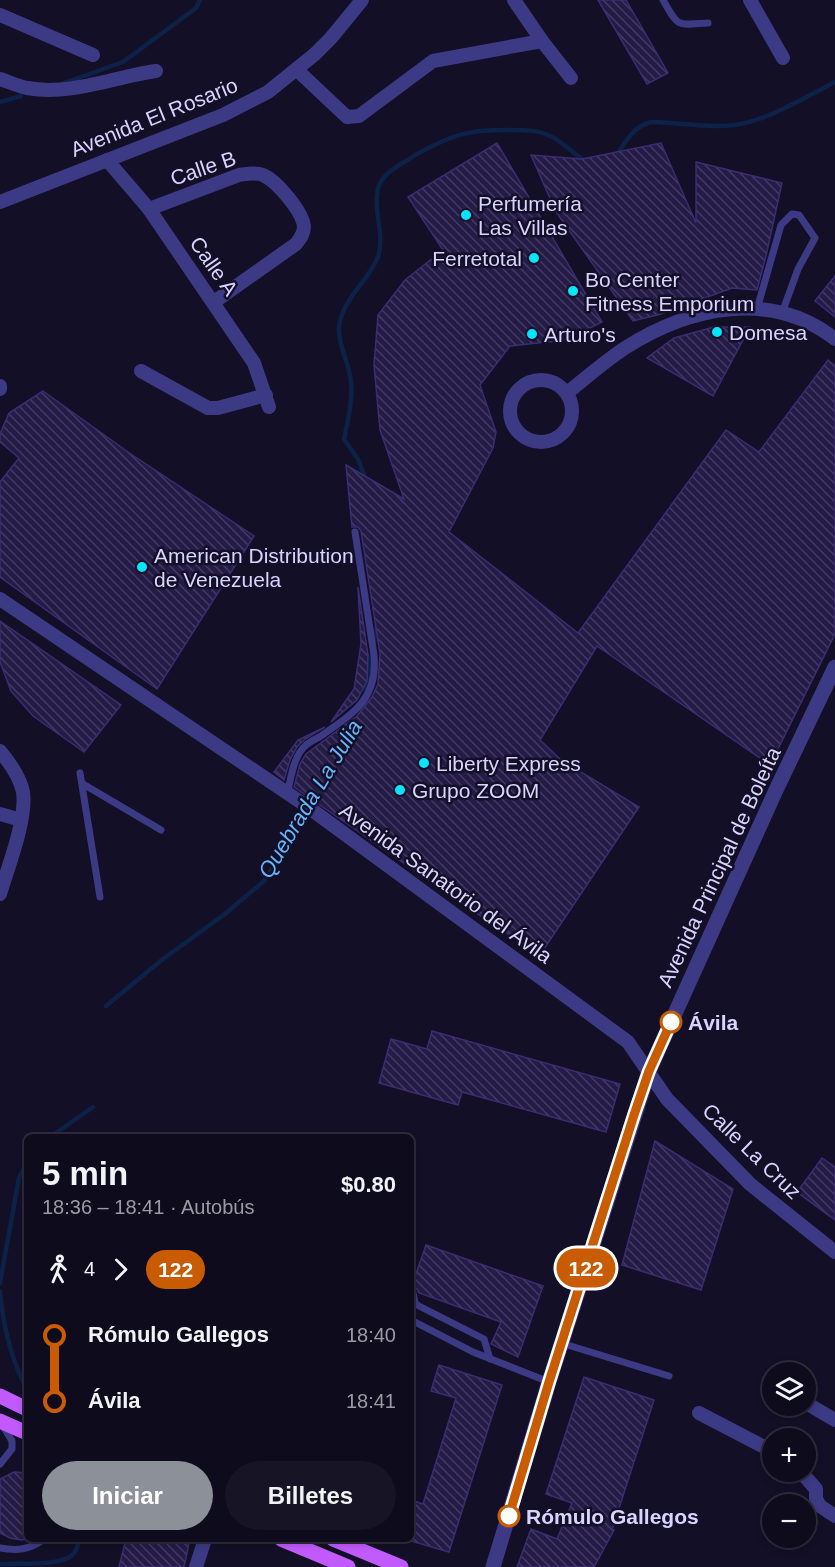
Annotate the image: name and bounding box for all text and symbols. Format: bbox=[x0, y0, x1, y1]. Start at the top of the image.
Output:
street label: Avenida El Rosario bbox=[67, 73, 241, 161]
street label: Calle B bbox=[167, 146, 239, 190]
place label: Perfumería Las Villas bbox=[478, 192, 582, 239]
marker: Perfumería Las Villas bbox=[459, 208, 473, 222]
street label: Calle A bbox=[185, 232, 243, 300]
place label: Ferretotal bbox=[432, 247, 522, 270]
marker: Ferretotal bbox=[527, 251, 541, 265]
place label: Bo Center Fitness Emporium bbox=[585, 268, 754, 315]
marker: Bo Center Fitness Emporium bbox=[566, 284, 580, 298]
place label: Domesa bbox=[729, 321, 808, 344]
place label: Arturo's bbox=[544, 323, 616, 346]
marker: Domesa bbox=[710, 325, 724, 339]
marker: Arturo's bbox=[525, 327, 539, 341]
place label: American Distribution de Venezuela bbox=[154, 544, 354, 591]
marker: American Distribution de Venezuela bbox=[135, 560, 149, 574]
water label: Quebrada La Julia bbox=[253, 716, 367, 882]
street label: Avenida Principal de Boleíta bbox=[653, 743, 785, 991]
place label: Liberty Express bbox=[436, 752, 581, 775]
marker: Liberty Express bbox=[417, 756, 431, 770]
place label: Grupo ZOOM bbox=[412, 779, 539, 802]
marker: Grupo ZOOM bbox=[393, 783, 407, 797]
street label: Avenida Sanatorio del Ávila bbox=[336, 798, 557, 968]
marker: Ávila bbox=[660, 1011, 682, 1033]
place label: Ávila bbox=[688, 1011, 739, 1034]
street label: Calle La Cruz bbox=[698, 1099, 806, 1203]
text: 5 min bbox=[42, 1155, 128, 1192]
text: $0.80 bbox=[341, 1172, 396, 1197]
text: 18:36 – 18:41 · Autobús bbox=[42, 1196, 254, 1218]
line badge: 122 bbox=[552, 1248, 620, 1288]
icon: walk bbox=[42, 1253, 75, 1286]
icon: forward bbox=[104, 1253, 137, 1286]
text: 122 bbox=[568, 1257, 604, 1280]
text: 4 bbox=[84, 1258, 95, 1280]
text: 122 bbox=[158, 1258, 193, 1281]
text: Rómulo Gallegos bbox=[88, 1322, 269, 1347]
text: 18:40 bbox=[346, 1324, 396, 1346]
map controls bbox=[762, 1362, 816, 1548]
button: layers bbox=[762, 1362, 816, 1416]
text: Ávila bbox=[88, 1388, 141, 1413]
text: 18:41 bbox=[346, 1390, 396, 1412]
button: + bbox=[762, 1428, 816, 1482]
button: Iniciar bbox=[42, 1461, 213, 1530]
button: Billetes bbox=[225, 1461, 396, 1530]
button: − bbox=[762, 1494, 816, 1548]
marker: Rómulo Gallegos bbox=[498, 1505, 520, 1527]
place label: Rómulo Gallegos bbox=[526, 1505, 699, 1528]

